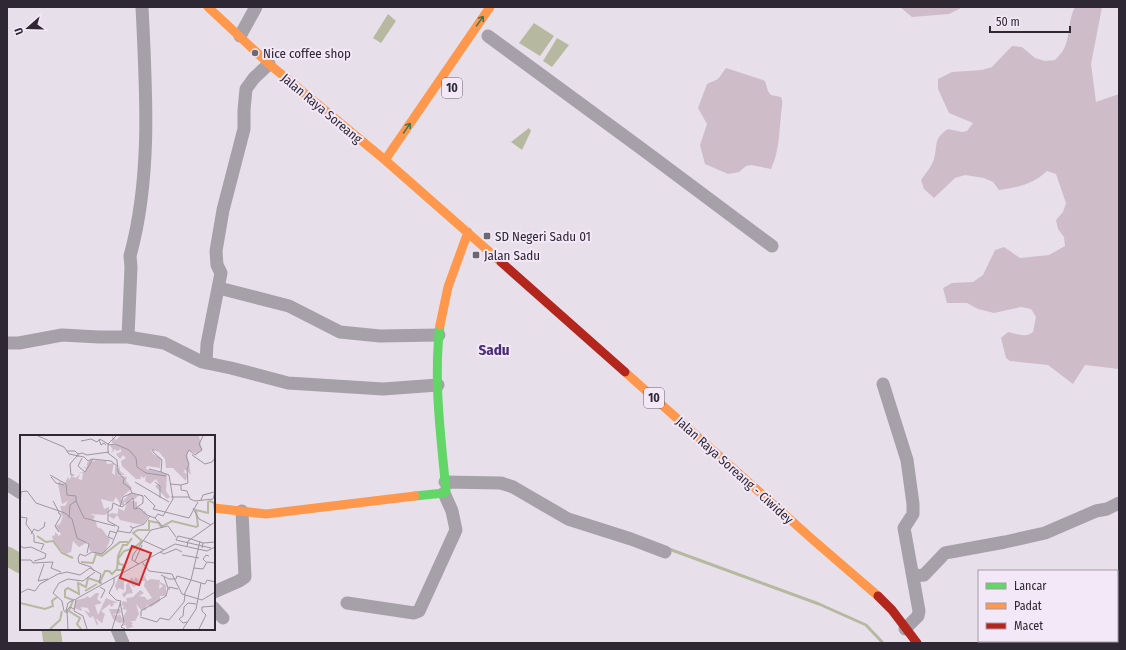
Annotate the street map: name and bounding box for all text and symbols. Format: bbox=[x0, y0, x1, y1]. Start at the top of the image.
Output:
north arrow bbox=[8, 8, 48, 48]
scale bar bbox=[990, 8, 1070, 34]
one-way arrow bbox=[477, 15, 485, 27]
text: 50 m bbox=[996, 15, 1020, 29]
text: U bbox=[12, 26, 26, 37]
place label: Nice coffee shop bbox=[263, 46, 351, 61]
marker: Nice coffee shop bbox=[250, 48, 260, 58]
street label: Jalan Raya Soreang bbox=[278, 70, 366, 147]
road number: 10 bbox=[442, 78, 462, 98]
one-way arrow bbox=[403, 123, 411, 134]
place label: SD Negeri Sadu 01 bbox=[495, 229, 591, 244]
marker: SD Negeri Sadu 01 bbox=[482, 231, 492, 241]
place label: Jalan Sadu bbox=[484, 248, 540, 263]
marker: Jalan Sadu bbox=[471, 250, 481, 260]
district label: Sadu bbox=[478, 341, 510, 359]
road number: 10 bbox=[644, 388, 664, 408]
street label: Jalan Raya Soreang - Ciwidey bbox=[673, 414, 796, 527]
inset map bbox=[20, 435, 215, 630]
legend bbox=[978, 570, 1118, 642]
text: Lancar bbox=[1014, 579, 1047, 593]
text: Padat bbox=[1014, 599, 1042, 613]
text: Macet bbox=[1014, 619, 1043, 633]

